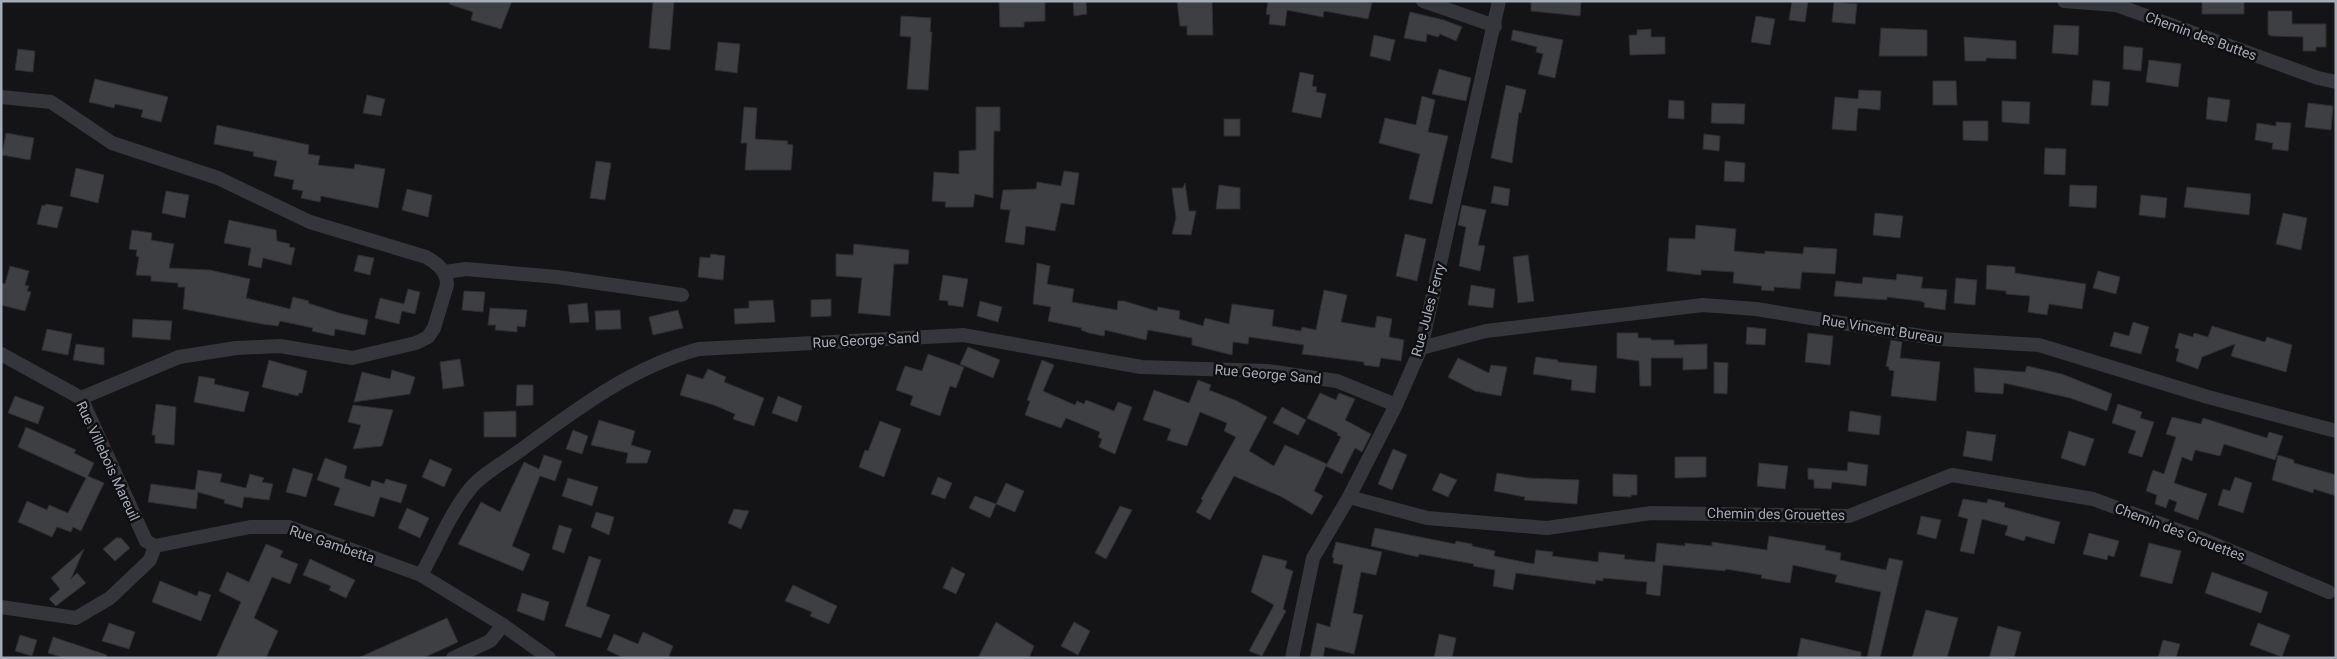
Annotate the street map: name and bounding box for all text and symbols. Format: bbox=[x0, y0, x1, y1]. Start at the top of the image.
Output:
street label: Chemin des Buttes bbox=[2143, 8, 2259, 64]
street label: Rue Jules Ferry bbox=[1408, 261, 1448, 358]
street label: Rue Vincent Bureau bbox=[1821, 312, 1943, 346]
street label: Rue George Sand bbox=[812, 329, 920, 351]
street label: Rue George Sand bbox=[1214, 361, 1322, 387]
street label: Rue Villebois Mareuil bbox=[73, 399, 143, 523]
street label: Chemin des Grouettes bbox=[2113, 500, 2247, 564]
street label: Chemin des Grouettes bbox=[1707, 505, 1845, 523]
street label: Rue Gambetta bbox=[287, 522, 377, 566]

